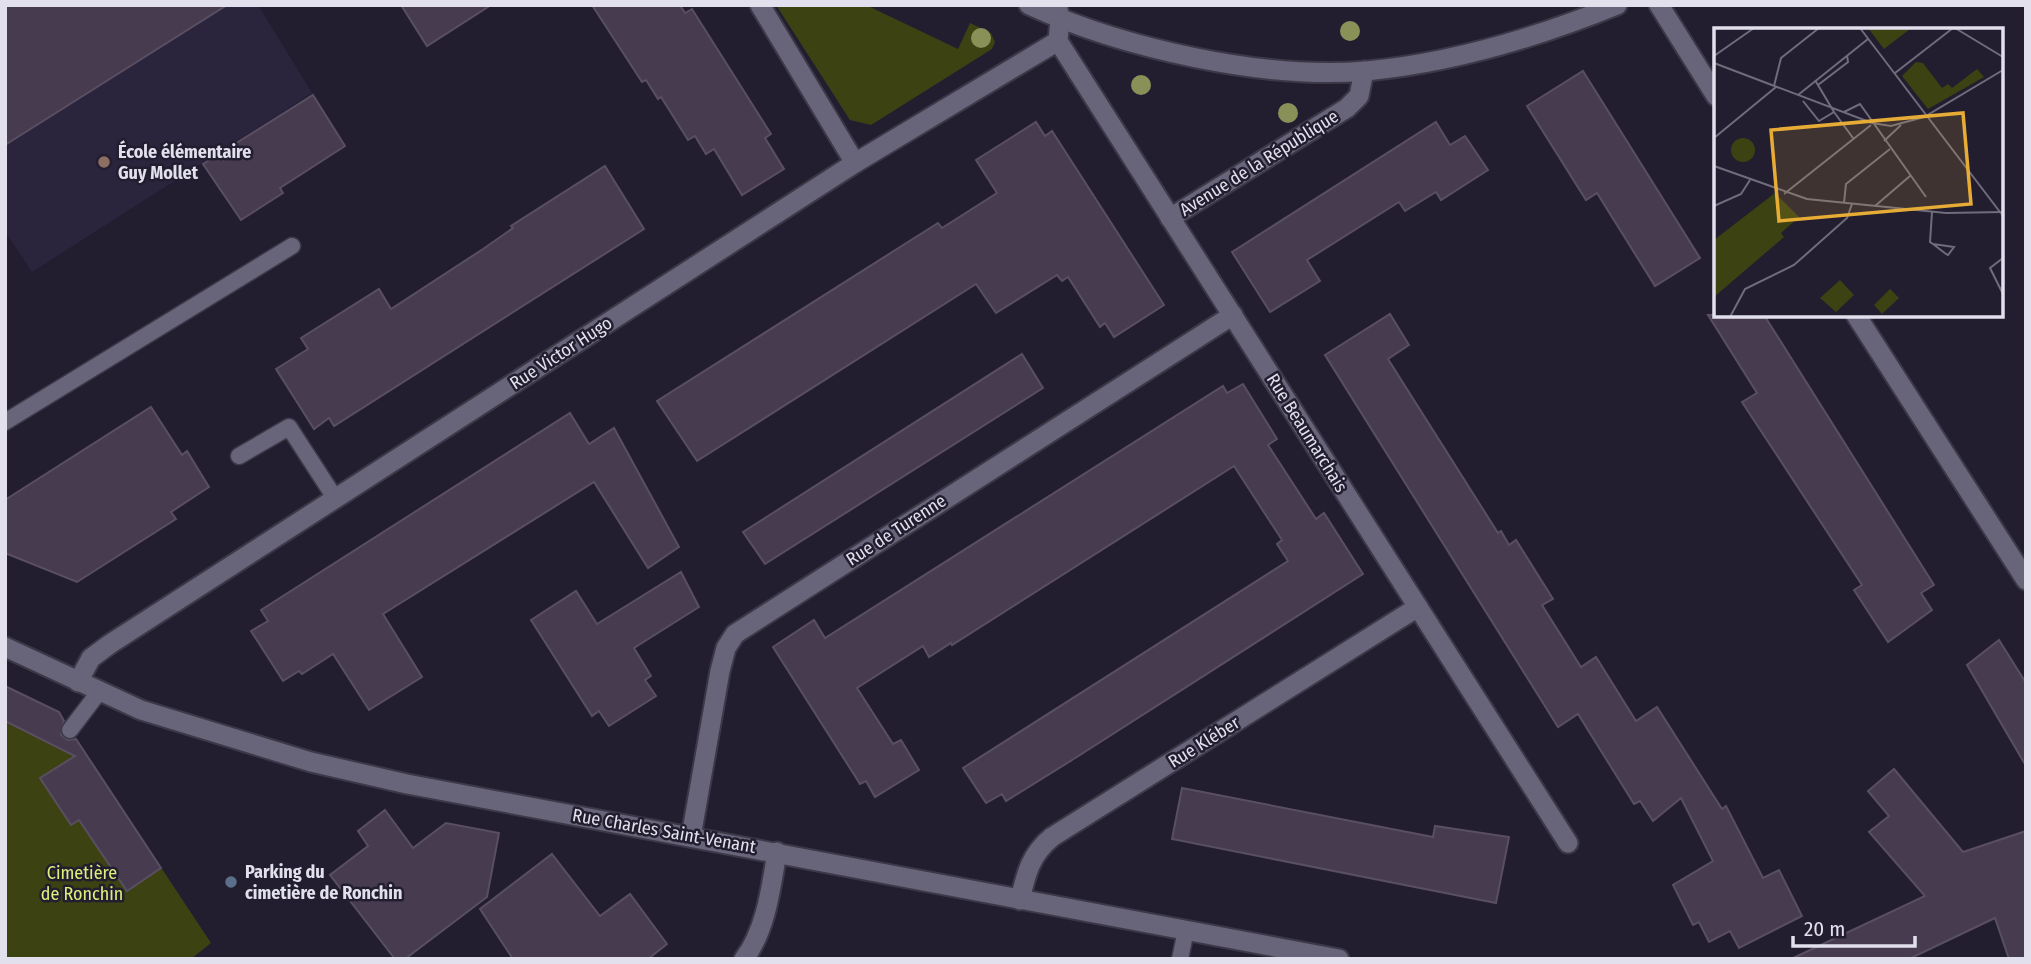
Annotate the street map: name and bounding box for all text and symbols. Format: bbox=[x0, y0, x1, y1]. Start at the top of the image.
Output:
inset map bbox=[1714, 28, 2003, 317]
street label: Avenue de la République bbox=[1176, 105, 1343, 221]
place label: École élémentaire Guy Mollet bbox=[118, 140, 251, 184]
marker: École élémentaire Guy Mollet bbox=[96, 154, 112, 170]
street label: Rue Victor Hugo bbox=[506, 312, 616, 394]
street label: Rue Beaumarchais bbox=[1262, 370, 1352, 497]
street label: Rue de Turenne bbox=[842, 489, 950, 570]
street label: Rue Kléber bbox=[1164, 711, 1244, 773]
street label: Rue Charles Saint-Venant bbox=[571, 804, 757, 858]
place label: Parking du cimetière de Ronchin bbox=[245, 861, 402, 904]
park label: Cimetière de Ronchin bbox=[41, 862, 123, 905]
marker: Parking du cimetière de Ronchin bbox=[223, 874, 239, 890]
scale bar bbox=[1793, 904, 1916, 948]
text: 20 m bbox=[1804, 916, 1845, 942]

